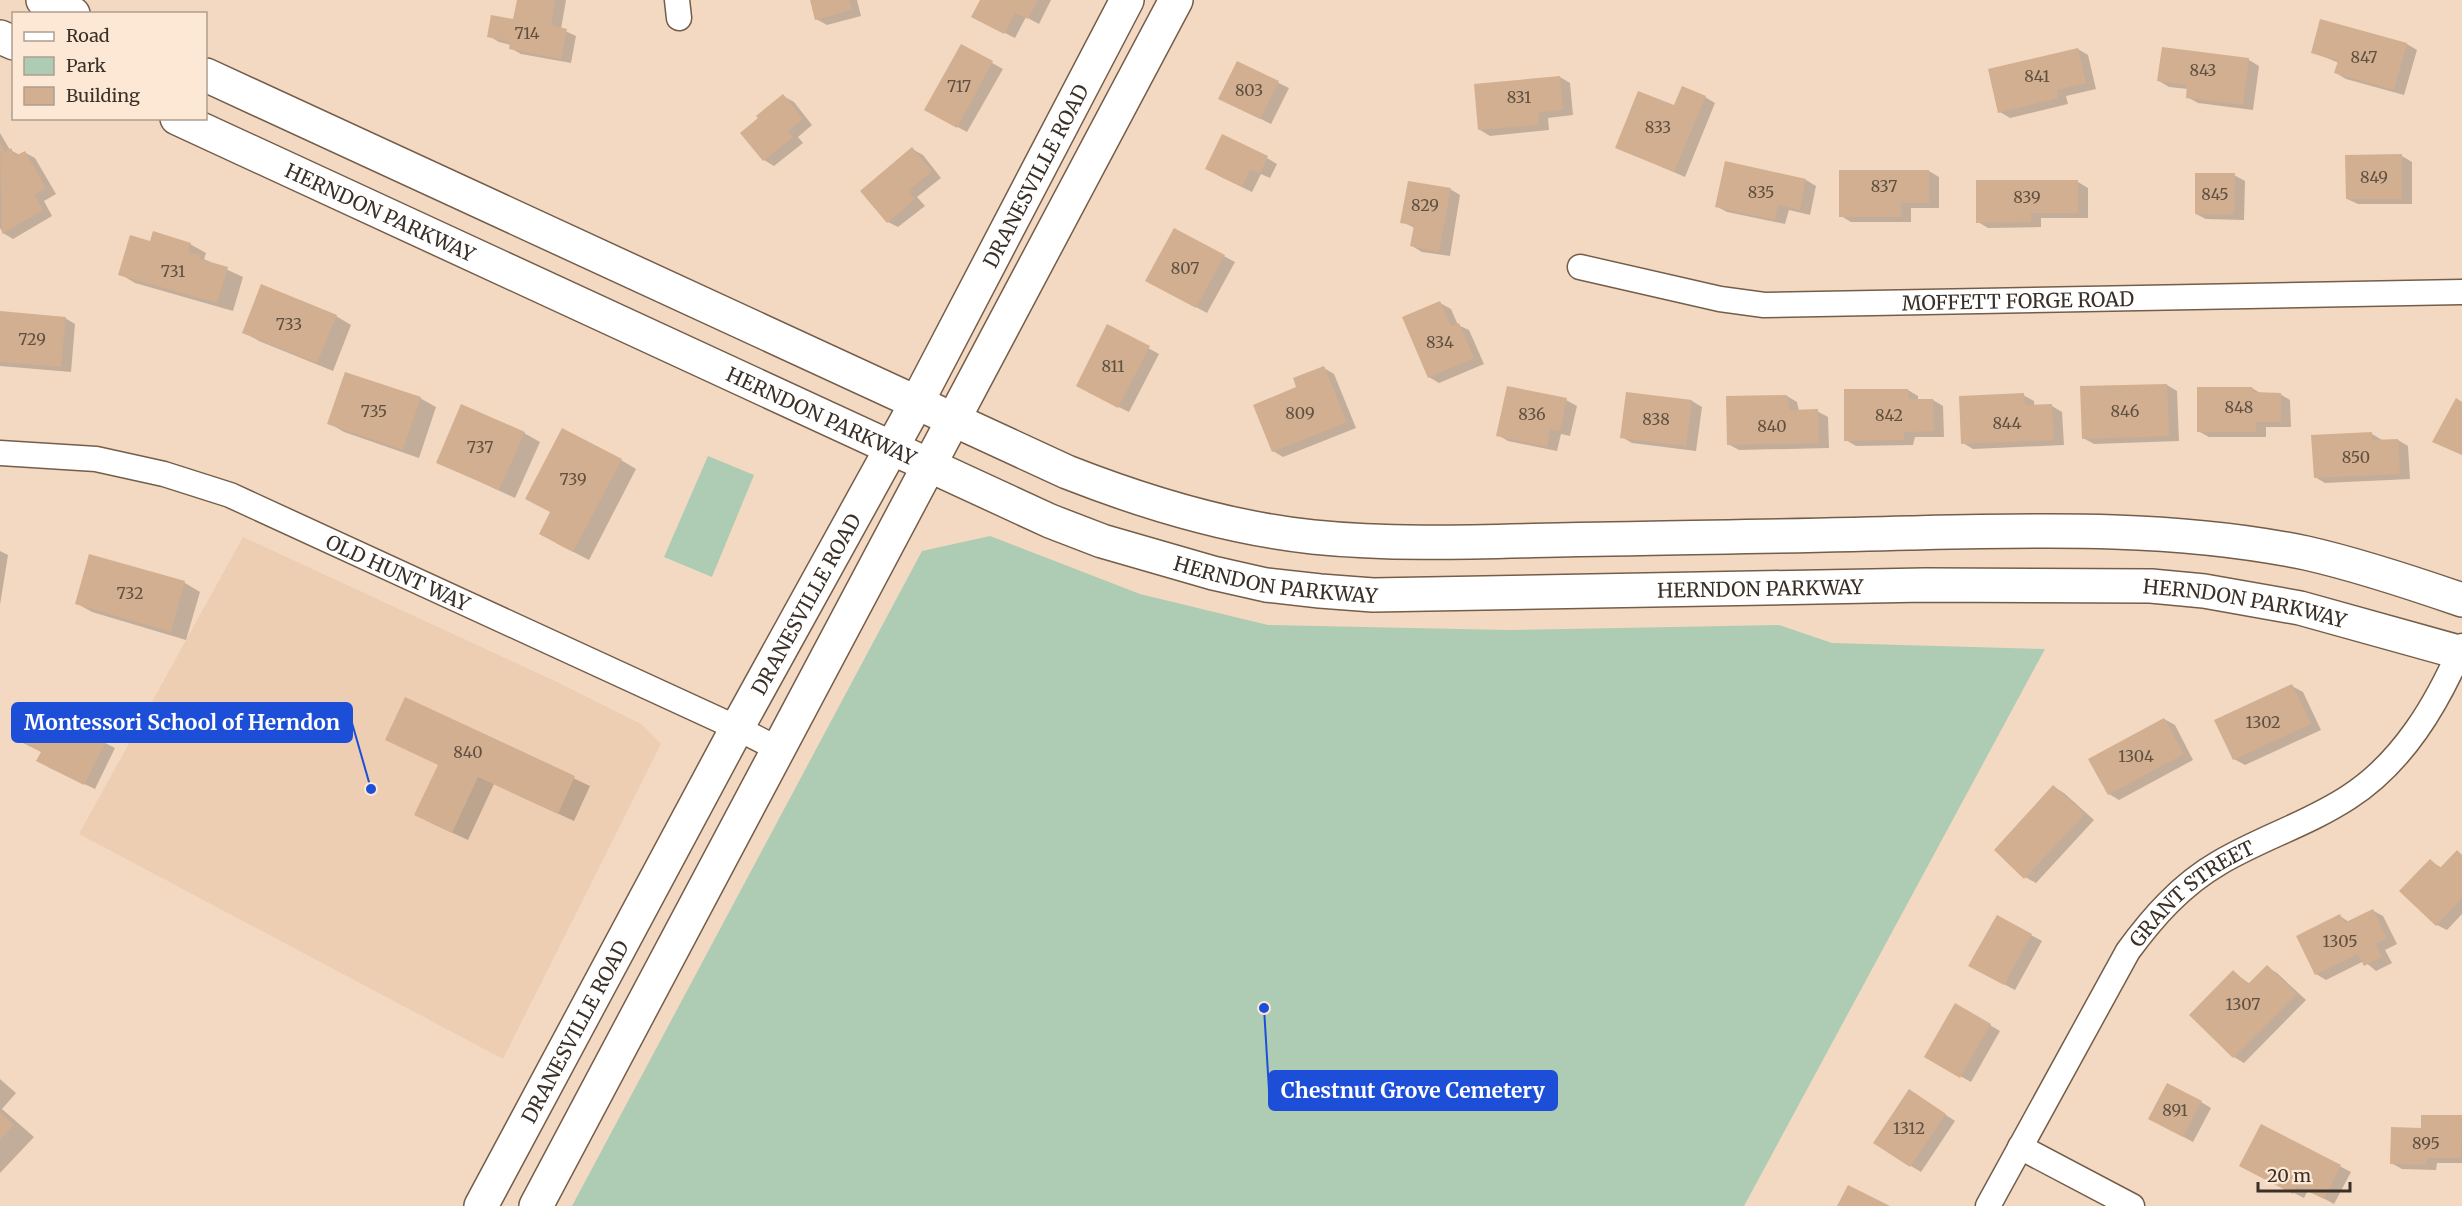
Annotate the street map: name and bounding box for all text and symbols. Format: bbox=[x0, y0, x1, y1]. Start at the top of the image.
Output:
legend bbox=[12, 12, 207, 120]
house number: 714 bbox=[515, 23, 540, 43]
text: Road bbox=[66, 24, 110, 47]
house number: 847 bbox=[2351, 47, 2377, 67]
text: Park bbox=[66, 54, 107, 77]
house number: 843 bbox=[2189, 60, 2217, 80]
house number: 841 bbox=[2024, 66, 2050, 86]
house number: 717 bbox=[947, 76, 971, 96]
street label: DRANESVILLE ROAD bbox=[977, 80, 1093, 272]
house number: 803 bbox=[1235, 80, 1263, 100]
text: Building bbox=[66, 84, 140, 107]
house number: 831 bbox=[1507, 87, 1531, 107]
house number: 833 bbox=[1645, 117, 1671, 137]
street label: HERNDON PARKWAY bbox=[281, 157, 480, 267]
house number: 849 bbox=[2360, 167, 2388, 187]
house number: 837 bbox=[1871, 176, 1897, 196]
house number: 835 bbox=[1748, 182, 1774, 202]
house number: 845 bbox=[2201, 184, 2229, 204]
house number: 839 bbox=[2013, 187, 2041, 207]
house number: 829 bbox=[1411, 195, 1439, 215]
house number: 807 bbox=[1171, 258, 1199, 278]
house number: 731 bbox=[161, 261, 185, 281]
street label: MOFFETT FORGE ROAD bbox=[1902, 286, 2134, 315]
house number: 733 bbox=[276, 314, 302, 334]
house number: 729 bbox=[18, 329, 46, 349]
house number: 834 bbox=[1426, 332, 1454, 352]
house number: 811 bbox=[1101, 356, 1125, 376]
street label: HERNDON PARKWAY bbox=[723, 361, 922, 471]
house number: 848 bbox=[2225, 397, 2253, 417]
house number: 735 bbox=[361, 401, 387, 421]
house number: 846 bbox=[2111, 401, 2140, 421]
house number: 809 bbox=[1285, 403, 1315, 423]
house number: 836 bbox=[1518, 404, 1546, 424]
house number: 842 bbox=[1875, 405, 1903, 425]
house number: 838 bbox=[1642, 409, 1670, 429]
house number: 844 bbox=[1992, 413, 2022, 433]
house number: 840 bbox=[1757, 416, 1787, 436]
house number: 737 bbox=[467, 437, 493, 457]
house number: 850 bbox=[2342, 447, 2370, 467]
house number: 739 bbox=[559, 469, 587, 489]
street label: DRANESVILLE ROAD bbox=[745, 509, 866, 699]
street label: OLD HUNT WAY bbox=[322, 528, 475, 617]
street label: HERNDON PARKWAY bbox=[1171, 550, 1380, 608]
street label: HERNDON PARKWAY bbox=[2142, 573, 2351, 633]
street label: HERNDON PARKWAY bbox=[1657, 574, 1865, 602]
house number: 732 bbox=[117, 583, 144, 603]
callout: Montessori School of Herndon bbox=[12, 703, 352, 742]
text: Montessori School of Herndon bbox=[24, 709, 340, 736]
house number: 1302 bbox=[2245, 712, 2281, 732]
house number: 840 bbox=[453, 742, 483, 762]
house number: 1304 bbox=[2118, 746, 2154, 766]
street label: GRANT STREET bbox=[2123, 834, 2258, 952]
house number: 1305 bbox=[2322, 931, 2358, 951]
street label: DRANESVILLE ROAD bbox=[515, 936, 634, 1127]
house number: 1307 bbox=[2226, 994, 2260, 1014]
callout: Chestnut Grove Cemetery bbox=[1269, 1071, 1557, 1110]
text: Chestnut Grove Cemetery bbox=[1281, 1077, 1545, 1104]
house number: 891 bbox=[2162, 1100, 2188, 1120]
house number: 1312 bbox=[1893, 1118, 1925, 1138]
house number: 895 bbox=[2412, 1133, 2440, 1153]
scale bar bbox=[2258, 1155, 2350, 1193]
text: 20 m bbox=[2267, 1164, 2311, 1187]

